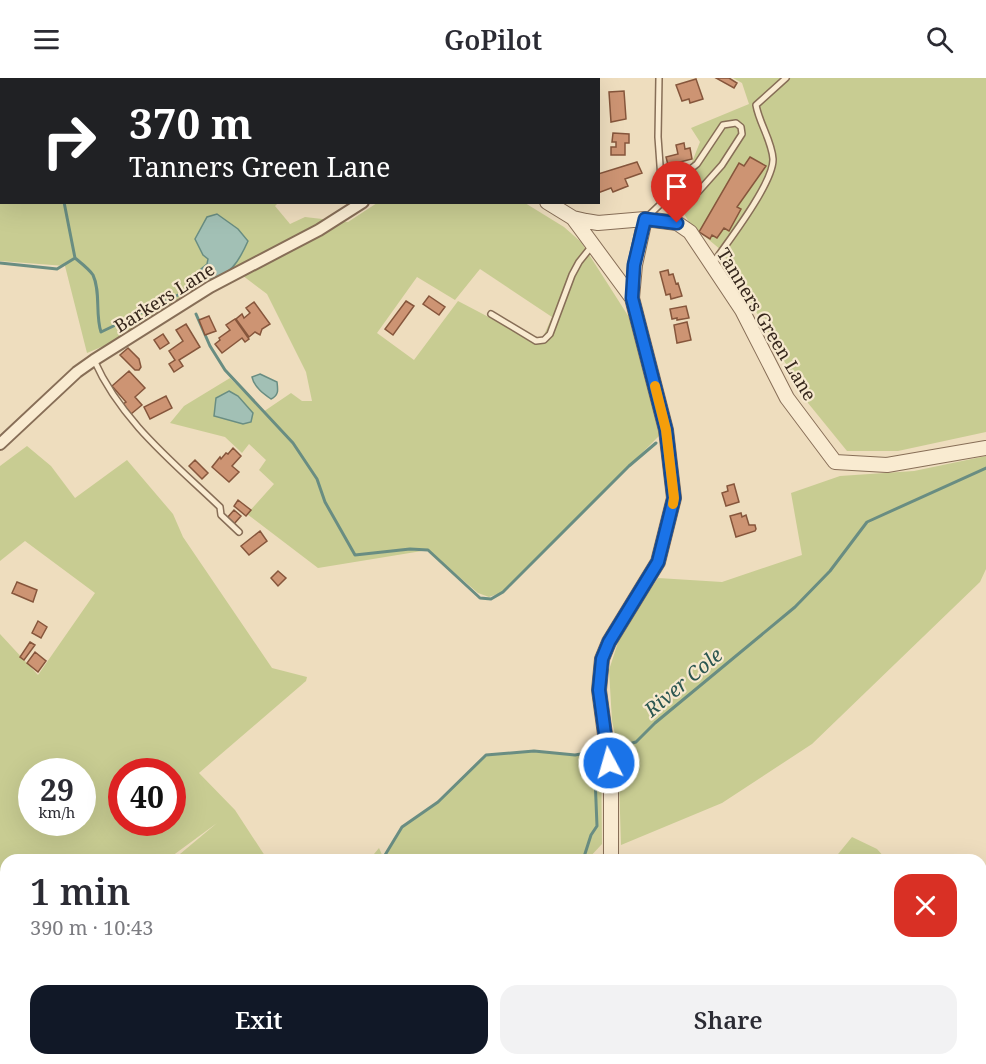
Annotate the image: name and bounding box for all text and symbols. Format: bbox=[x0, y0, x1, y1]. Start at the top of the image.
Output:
text: GoPilot bbox=[444, 21, 542, 58]
icon: menu bbox=[30, 23, 63, 56]
icon: search bbox=[923, 23, 956, 56]
text: 370 m bbox=[129, 94, 253, 151]
icon: right bbox=[30, 102, 108, 180]
text: Tanners Green Lane bbox=[129, 148, 390, 185]
pin bbox=[651, 161, 702, 223]
icon: arrive bbox=[660, 170, 693, 203]
street label: Tanners Green Lane bbox=[712, 243, 822, 405]
street label: Barkers Lane bbox=[109, 257, 219, 337]
water label: River Cole bbox=[637, 641, 728, 723]
position arrow bbox=[577, 731, 641, 795]
speed limit sign: 40 bbox=[108, 758, 186, 836]
text: 29 bbox=[40, 769, 74, 810]
text: km/h bbox=[39, 802, 75, 822]
text: 1 min bbox=[30, 867, 131, 916]
button: close bbox=[894, 874, 957, 937]
text: 390 m · 10:43 bbox=[30, 914, 153, 941]
button: Exit bbox=[30, 985, 488, 1054]
button: Share bbox=[500, 985, 957, 1054]

